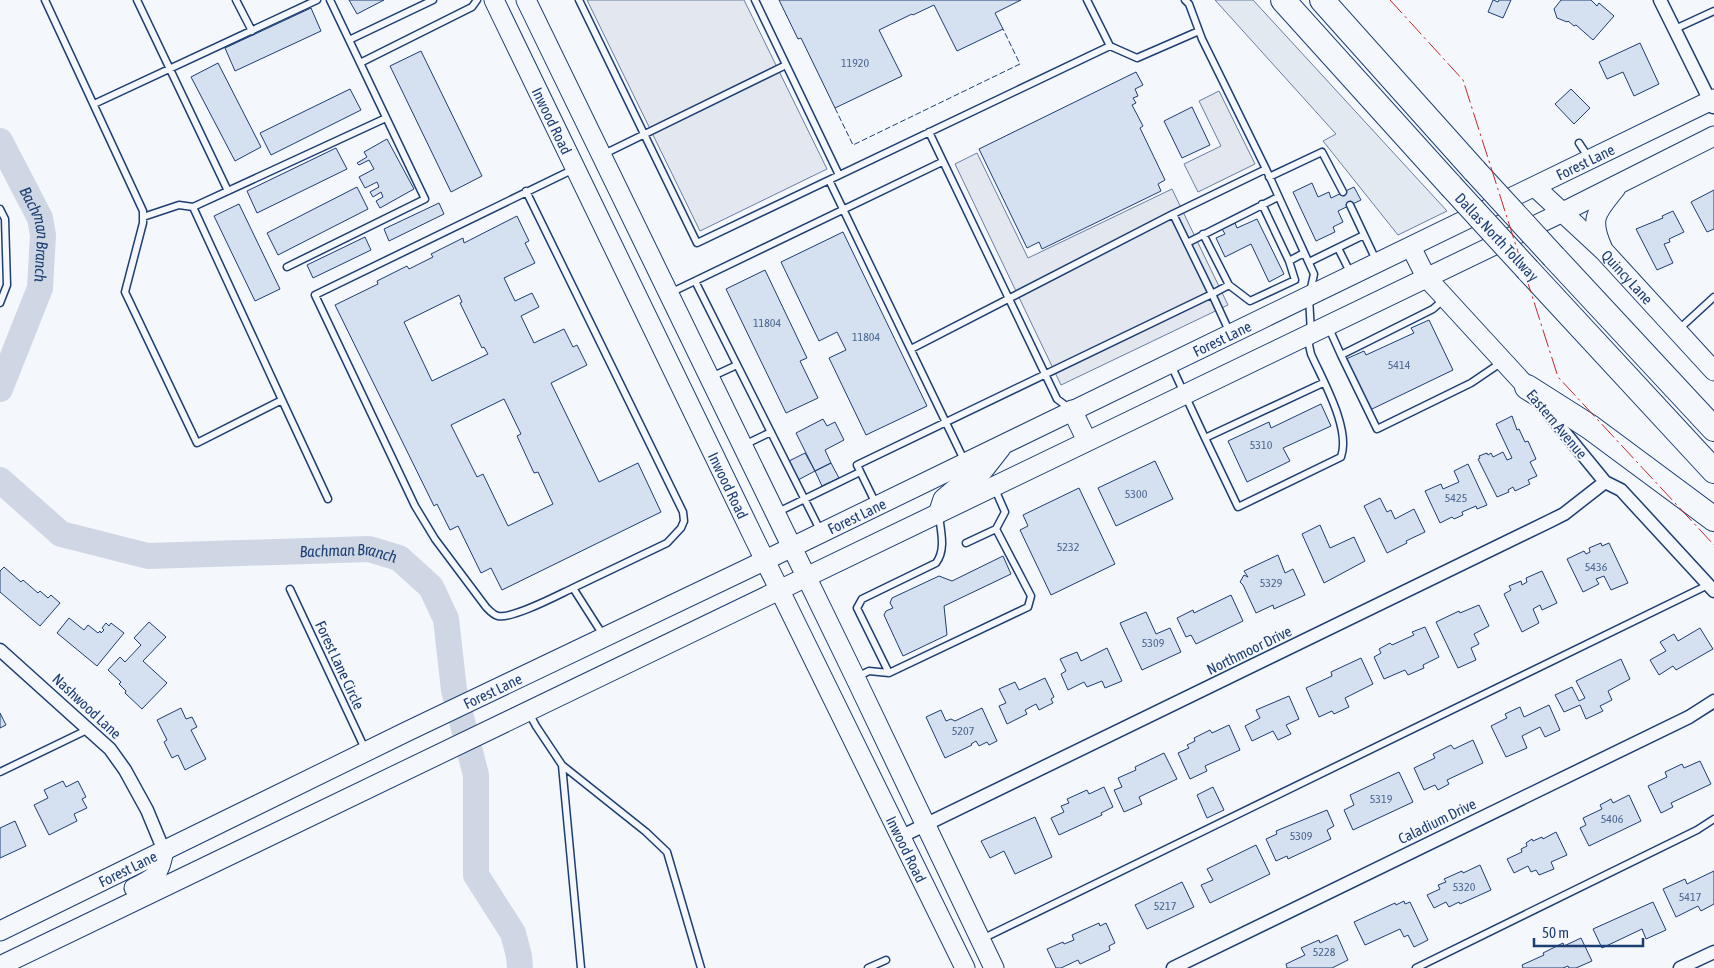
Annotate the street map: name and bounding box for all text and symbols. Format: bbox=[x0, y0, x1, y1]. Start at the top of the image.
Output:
house number: 11920 bbox=[841, 56, 869, 70]
street label: Inwood Road bbox=[529, 85, 576, 157]
street label: Forest Lane bbox=[1553, 140, 1617, 183]
water label: Bachman Branch bbox=[16, 184, 52, 283]
street label: Dallas North Tollway bbox=[1452, 190, 1542, 284]
street label: Quincy Lane bbox=[1599, 246, 1657, 307]
house number: 11804 bbox=[753, 316, 781, 330]
street label: Forest Lane bbox=[1190, 317, 1254, 360]
house number: 11804 bbox=[852, 330, 880, 344]
house number: 5414 bbox=[1388, 358, 1411, 372]
street label: Eastern Avenue bbox=[1523, 386, 1591, 462]
house number: 5310 bbox=[1250, 438, 1273, 452]
street label: Inwood Road bbox=[705, 449, 752, 521]
house number: 5300 bbox=[1125, 487, 1148, 501]
house number: 5425 bbox=[1445, 491, 1467, 505]
street label: Forest Lane bbox=[825, 494, 889, 537]
water label: Bachman Branch bbox=[299, 540, 399, 566]
house number: 5232 bbox=[1057, 540, 1079, 554]
house number: 5436 bbox=[1585, 560, 1608, 574]
house number: 5329 bbox=[1260, 576, 1283, 590]
street label: Forest Lane Circle bbox=[312, 618, 368, 712]
street label: Northmoor Drive bbox=[1204, 622, 1294, 678]
house number: 5309 bbox=[1142, 636, 1165, 650]
street label: Forest Lane bbox=[461, 669, 525, 712]
street label: Nashwood Lane bbox=[49, 670, 125, 742]
house number: 5207 bbox=[952, 724, 975, 738]
house number: 5319 bbox=[1370, 792, 1393, 806]
street label: Caladium Drive bbox=[1395, 795, 1479, 847]
house number: 5406 bbox=[1601, 812, 1624, 826]
street label: Inwood Road bbox=[883, 813, 930, 885]
house number: 5309 bbox=[1290, 829, 1313, 843]
street label: Forest Lane bbox=[96, 847, 160, 890]
house number: 5320 bbox=[1453, 880, 1476, 894]
house number: 5417 bbox=[1679, 890, 1702, 904]
house number: 5217 bbox=[1154, 899, 1177, 913]
scale bar bbox=[1534, 916, 1643, 948]
text: 50 m bbox=[1542, 924, 1569, 941]
house number: 5228 bbox=[1313, 945, 1336, 959]

